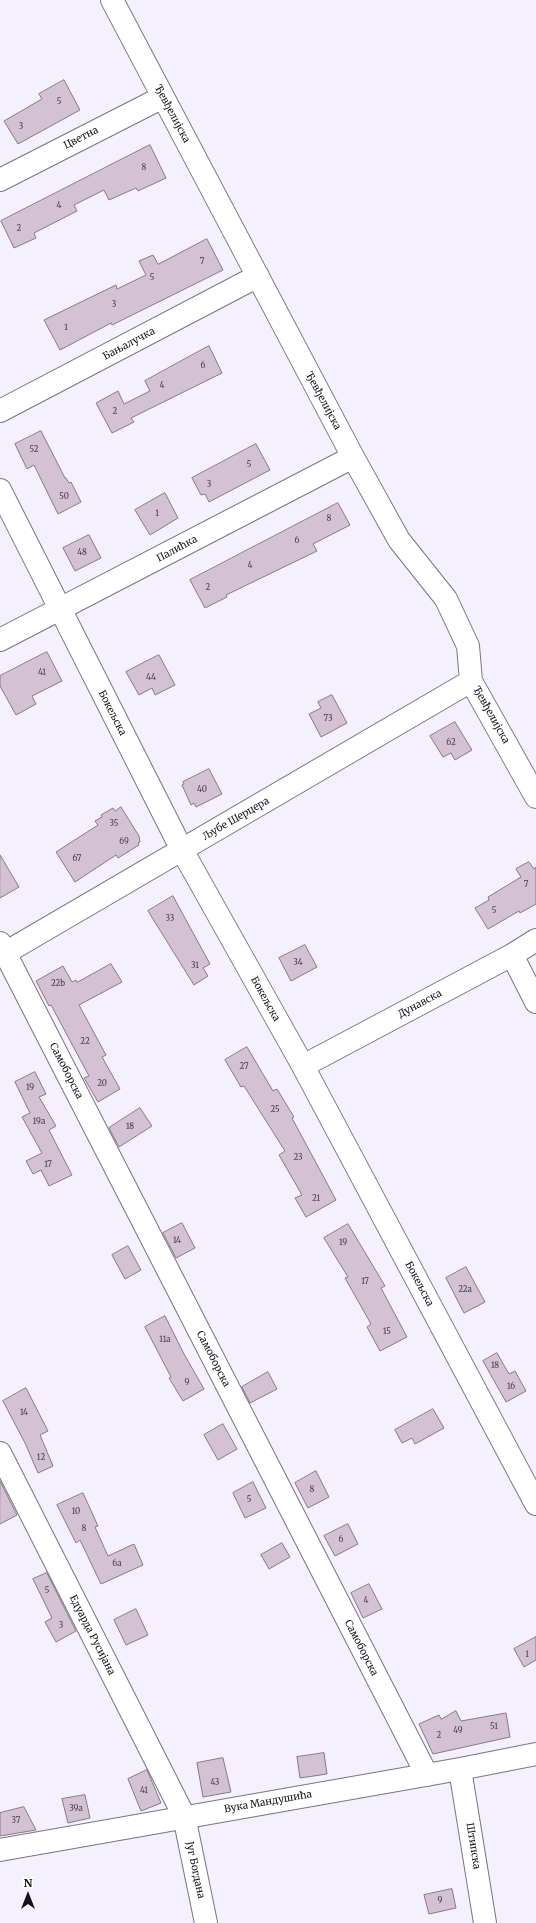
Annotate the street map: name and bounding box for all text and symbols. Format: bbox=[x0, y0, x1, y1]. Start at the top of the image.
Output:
street label: Ђевђелијска bbox=[152, 83, 192, 145]
house number: 5 bbox=[57, 97, 61, 107]
house number: 3 bbox=[19, 122, 23, 132]
street label: Цветна bbox=[62, 124, 100, 152]
house number: 8 bbox=[142, 163, 146, 173]
house number: 4 bbox=[57, 201, 61, 211]
house number: 2 bbox=[17, 224, 21, 234]
house number: 7 bbox=[200, 257, 204, 267]
house number: 5 bbox=[150, 273, 154, 283]
house number: 3 bbox=[112, 300, 116, 310]
house number: 1 bbox=[64, 323, 68, 333]
street label: Бањалучка bbox=[101, 325, 157, 363]
house number: 6 bbox=[201, 361, 205, 371]
street label: Ђевђелијска bbox=[303, 370, 343, 432]
house number: 4 bbox=[160, 381, 164, 391]
house number: 2 bbox=[113, 407, 117, 417]
house number: 52 bbox=[29, 445, 39, 455]
house number: 5 bbox=[247, 460, 251, 470]
house number: 3 bbox=[207, 480, 211, 490]
house number: 50 bbox=[59, 492, 69, 502]
house number: 1 bbox=[155, 509, 159, 519]
house number: 8 bbox=[327, 514, 331, 524]
street label: Палићка bbox=[155, 533, 199, 565]
house number: 6 bbox=[295, 536, 299, 546]
house number: 48 bbox=[77, 548, 87, 558]
house number: 4 bbox=[248, 561, 252, 571]
house number: 2 bbox=[206, 583, 210, 593]
house number: 41 bbox=[38, 668, 46, 678]
house number: 44 bbox=[146, 673, 156, 683]
street label: Ђевђелијска bbox=[470, 684, 512, 746]
street label: Бокељска bbox=[95, 688, 129, 738]
house number: 73 bbox=[324, 714, 332, 724]
house number: 62 bbox=[446, 738, 456, 748]
house number: 40 bbox=[197, 785, 207, 795]
street label: Љубе Шерцера bbox=[201, 795, 271, 843]
house number: 35 bbox=[110, 819, 118, 829]
house number: 69 bbox=[119, 837, 129, 847]
house number: 67 bbox=[73, 854, 81, 864]
house number: 7 bbox=[524, 880, 528, 890]
house number: 5 bbox=[492, 906, 496, 916]
house number: 33 bbox=[166, 914, 174, 924]
house number: 34 bbox=[293, 958, 303, 968]
house number: 31 bbox=[191, 961, 199, 971]
street label: Бокељска bbox=[248, 975, 282, 1023]
house number: 22b bbox=[51, 979, 65, 989]
street label: Дунавска bbox=[396, 988, 444, 1020]
house number: 22 bbox=[80, 1037, 90, 1047]
street label: Самоборска bbox=[47, 1041, 85, 1101]
house number: 27 bbox=[239, 1062, 249, 1072]
house number: 20 bbox=[97, 1079, 107, 1089]
house number: 19 bbox=[26, 1083, 34, 1093]
house number: 25 bbox=[270, 1105, 280, 1115]
house number: 19a bbox=[33, 1117, 45, 1127]
house number: 18 bbox=[126, 1122, 134, 1132]
house number: 23 bbox=[293, 1153, 303, 1163]
house number: 17 bbox=[44, 1160, 52, 1170]
house number: 21 bbox=[312, 1194, 320, 1204]
house number: 14 bbox=[173, 1236, 181, 1246]
house number: 19 bbox=[339, 1238, 347, 1248]
street label: Бокељска bbox=[402, 1259, 436, 1309]
house number: 17 bbox=[361, 1277, 369, 1287]
house number: 22a bbox=[458, 1285, 472, 1295]
house number: 15 bbox=[383, 1327, 391, 1337]
street label: Самоборска bbox=[194, 1329, 232, 1389]
house number: 11a bbox=[159, 1335, 171, 1345]
house number: 18 bbox=[491, 1361, 499, 1371]
house number: 9 bbox=[185, 1378, 189, 1388]
house number: 16 bbox=[507, 1382, 515, 1392]
house number: 14 bbox=[20, 1408, 28, 1418]
house number: 12 bbox=[37, 1453, 45, 1463]
house number: 8 bbox=[310, 1485, 314, 1495]
house number: 5 bbox=[247, 1495, 251, 1505]
house number: 10 bbox=[72, 1507, 80, 1517]
house number: 8 bbox=[82, 1524, 86, 1534]
house number: 6 bbox=[339, 1535, 343, 1545]
house number: 6a bbox=[112, 1559, 122, 1569]
house number: 5 bbox=[45, 1586, 49, 1596]
street label: Едуарда Русијана bbox=[67, 1593, 117, 1677]
house number: 4 bbox=[364, 1596, 368, 1606]
street label: Самоборска bbox=[342, 1618, 380, 1678]
house number: 3 bbox=[59, 1621, 63, 1631]
house number: 1 bbox=[525, 1650, 529, 1660]
house number: 51 bbox=[490, 1722, 498, 1732]
house number: 49 bbox=[453, 1726, 463, 1736]
house number: 2 bbox=[437, 1731, 441, 1741]
house number: 43 bbox=[211, 1778, 219, 1788]
house number: 41 bbox=[140, 1786, 148, 1796]
street label: Вука Мандушића bbox=[223, 1788, 313, 1816]
house number: 39a bbox=[69, 1804, 83, 1814]
house number: 37 bbox=[12, 1816, 20, 1826]
street label: Штипска bbox=[463, 1822, 483, 1870]
street label: Југ Богдана bbox=[183, 1840, 207, 1900]
north arrow bbox=[8, 1875, 48, 1915]
text: N bbox=[24, 1876, 32, 1890]
house number: 9 bbox=[438, 1896, 442, 1906]

